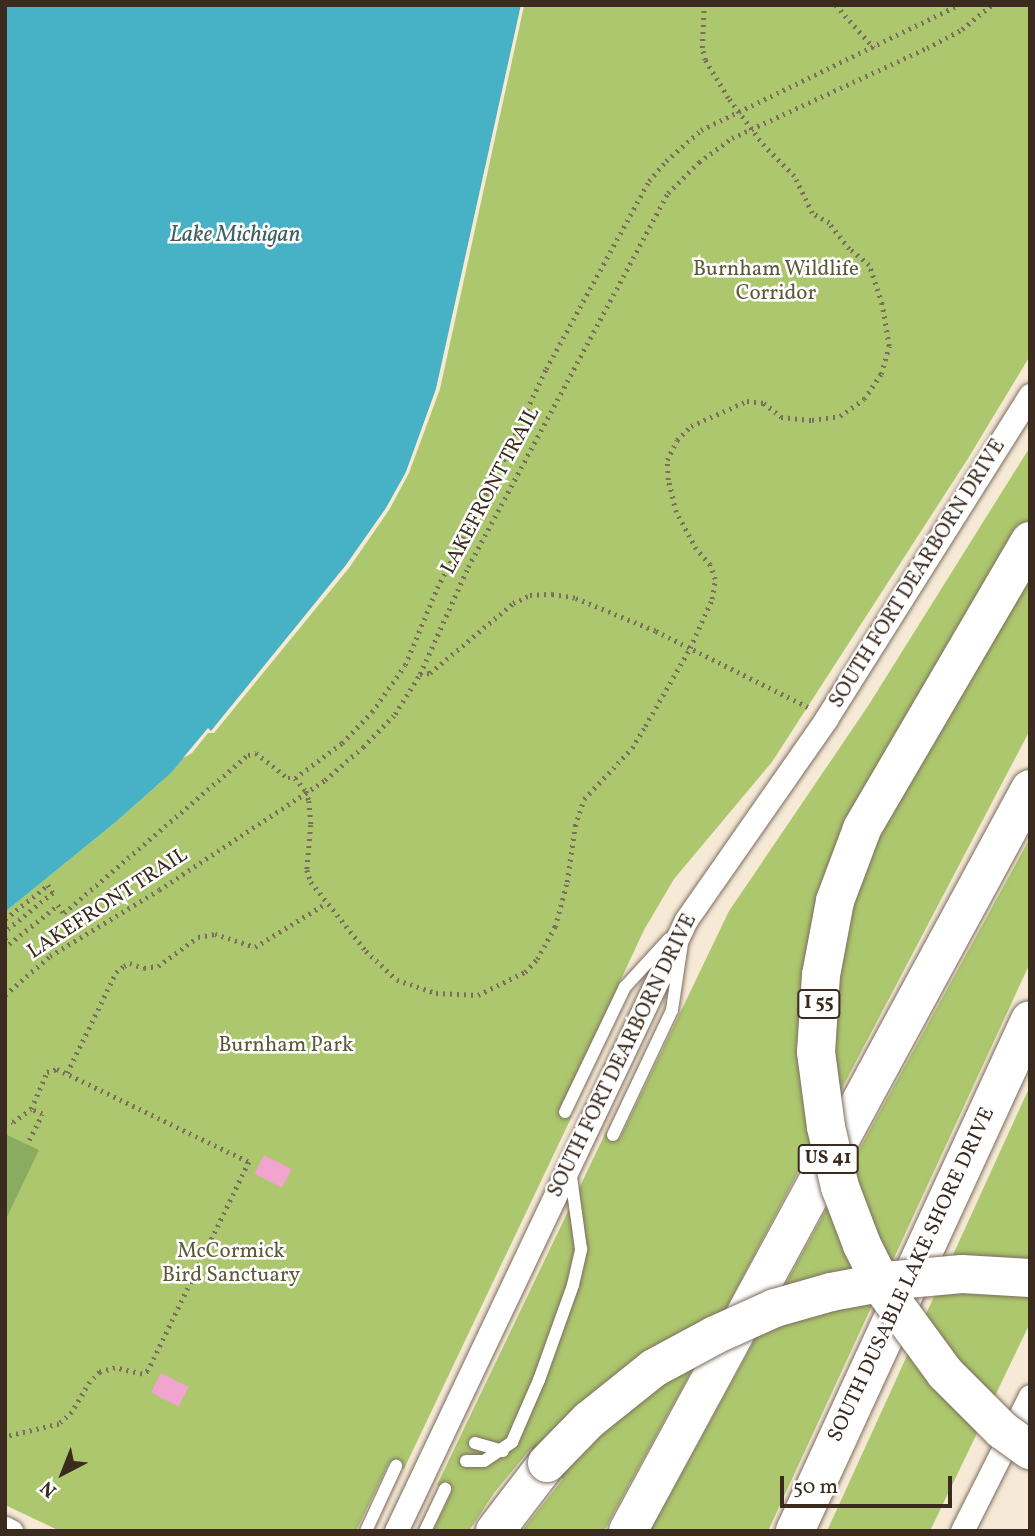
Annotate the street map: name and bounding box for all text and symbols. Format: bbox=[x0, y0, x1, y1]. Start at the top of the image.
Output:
water label: Lake Michigan bbox=[170, 221, 300, 249]
park label: Burnham Wildlife Corridor bbox=[693, 257, 859, 307]
street label: LAKEFRONT TRAIL bbox=[436, 403, 546, 579]
street label: SOUTH FORT DEARBORN DRIVE bbox=[824, 435, 1012, 713]
street label: LAKEFRONT TRAIL bbox=[23, 842, 193, 966]
street label: SOUTH FORT DEARBORN DRIVE bbox=[543, 910, 703, 1202]
road number: I 55 bbox=[796, 988, 842, 1020]
park label: Burnham Park bbox=[219, 1033, 353, 1059]
street label: SOUTH DUSABLE LAKE SHORE DRIVE bbox=[823, 1104, 1001, 1446]
road number: US 41 bbox=[796, 1144, 860, 1175]
park label: McCormick Bird Sanctuary bbox=[162, 1239, 300, 1289]
north arrow bbox=[28, 1438, 98, 1508]
scale bar bbox=[783, 1462, 954, 1506]
text: 50 m bbox=[793, 1473, 838, 1502]
text: N bbox=[35, 1474, 63, 1503]

